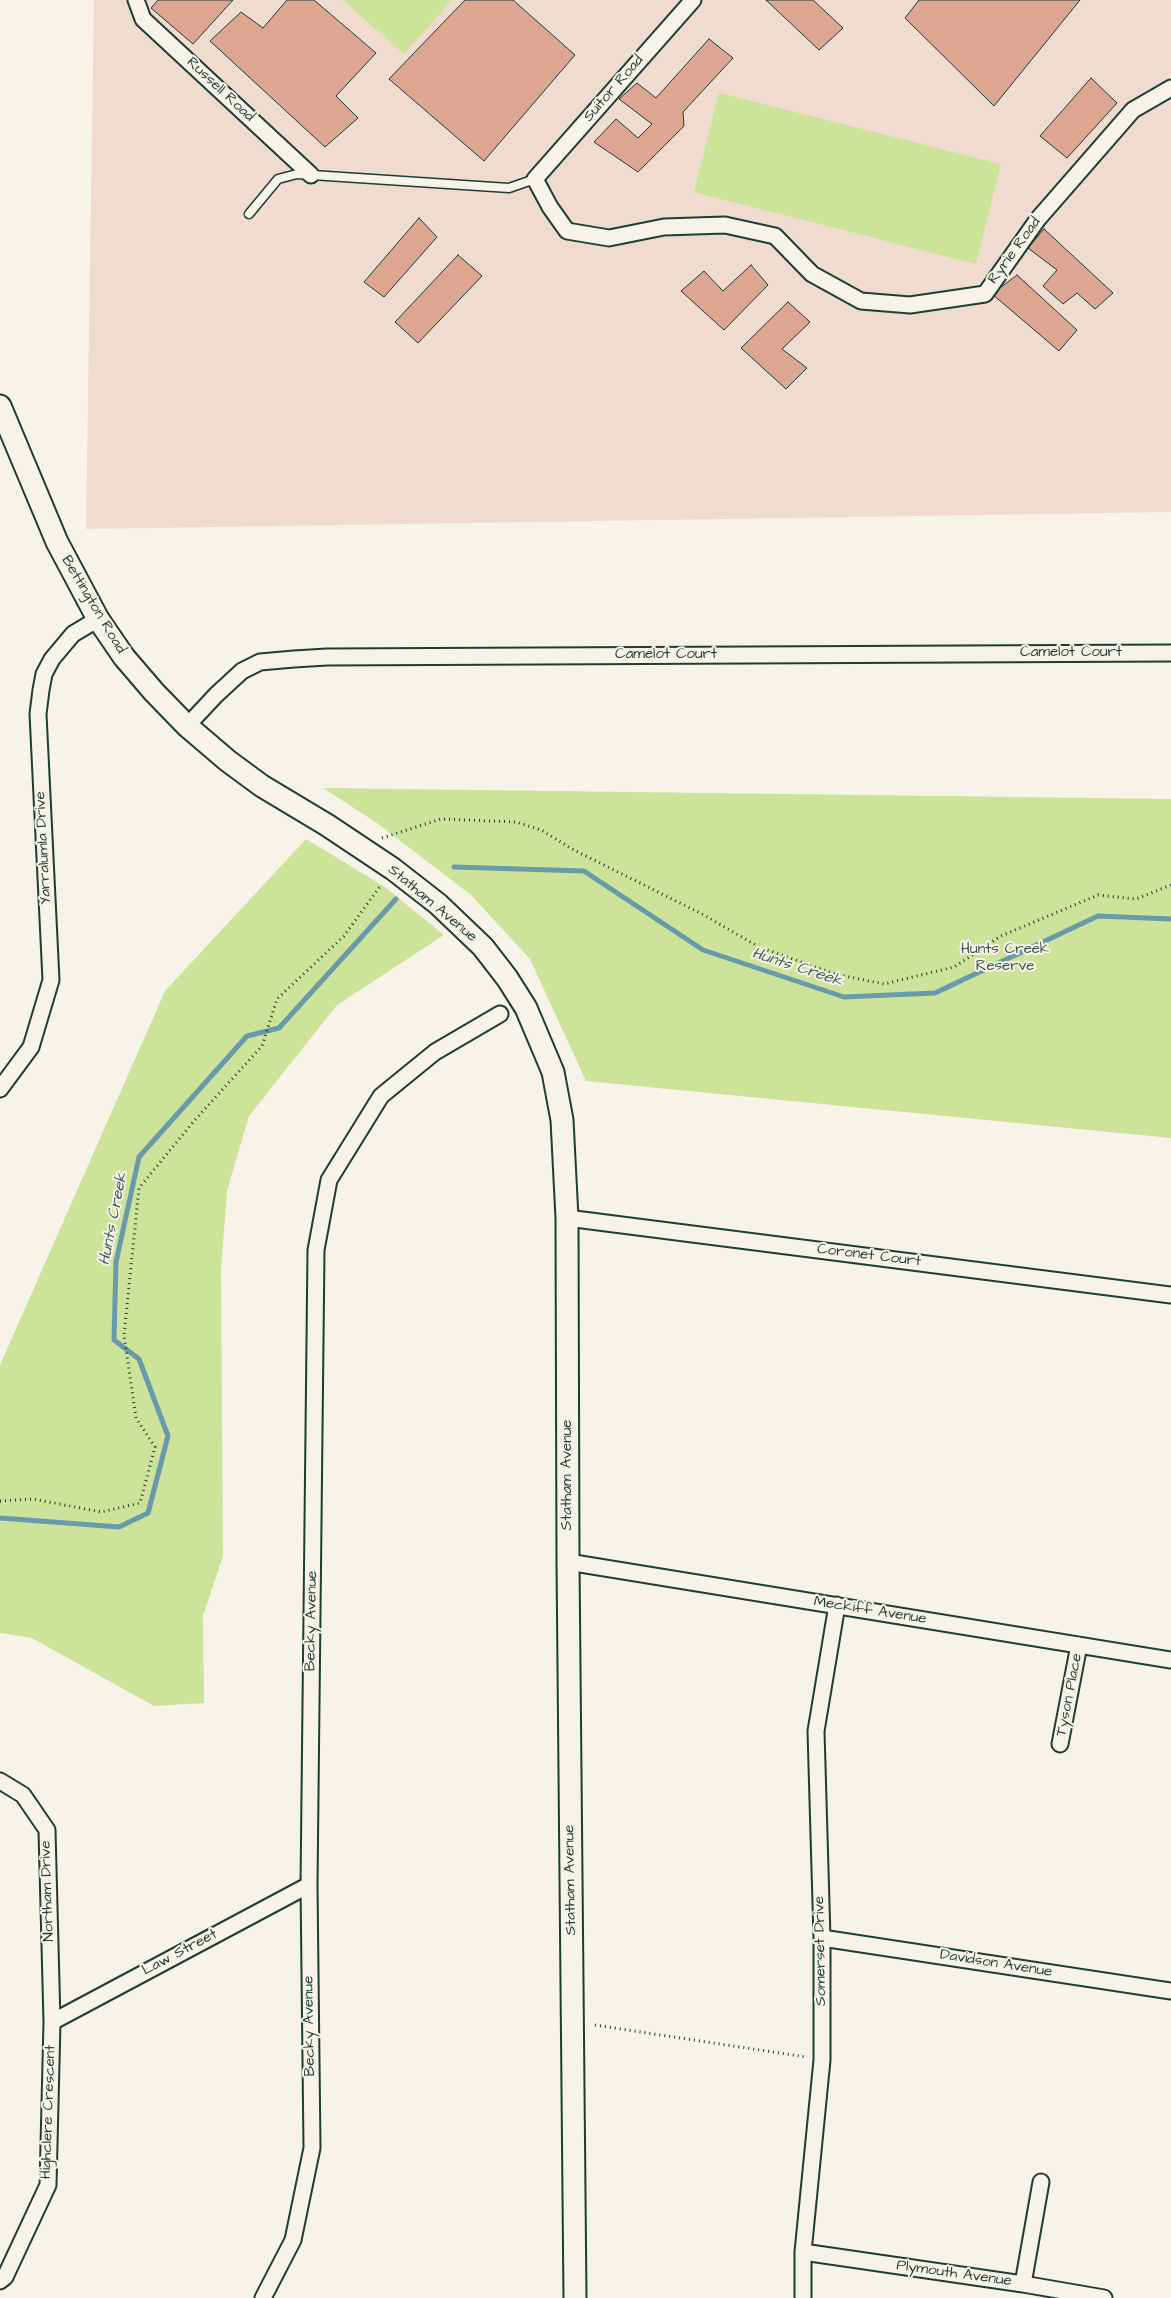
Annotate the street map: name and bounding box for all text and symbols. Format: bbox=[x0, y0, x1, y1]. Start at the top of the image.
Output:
street label: Suitor Road bbox=[580, 52, 648, 126]
street label: Russell Road bbox=[182, 54, 258, 126]
street label: Ryrie Road bbox=[985, 214, 1045, 288]
street label: Bettington Road bbox=[57, 553, 129, 657]
street label: Camelot Court bbox=[1020, 644, 1122, 662]
street label: Camelot Court bbox=[615, 646, 717, 664]
street label: Yarralumla Drive bbox=[32, 791, 56, 905]
street label: Statham Avenue bbox=[384, 861, 480, 947]
park label: Hunts Creek Reserve bbox=[961, 941, 1049, 976]
water label: Hunts Creek bbox=[749, 944, 845, 992]
water label: Hunts Creek bbox=[96, 1171, 132, 1267]
street label: Coronet Court bbox=[816, 1241, 922, 1271]
street label: Statham Avenue bbox=[559, 1420, 577, 1530]
street label: Becky Avenue bbox=[302, 1571, 322, 1671]
street label: Meckiff Avenue bbox=[812, 1593, 928, 1629]
street label: Tyson Place bbox=[1053, 1652, 1087, 1738]
street label: Statham Avenue bbox=[561, 1824, 581, 1936]
street label: Northam Drive bbox=[37, 1840, 59, 1942]
street label: Somerset Drive bbox=[811, 1896, 831, 2006]
street label: Law Street bbox=[139, 1926, 221, 1980]
street label: Davidson Avenue bbox=[939, 1946, 1053, 1982]
street label: Becky Avenue bbox=[300, 1976, 320, 2076]
street label: Highclere Crescent bbox=[38, 2044, 60, 2180]
street label: Plymouth Avenue bbox=[895, 2257, 1013, 2291]

